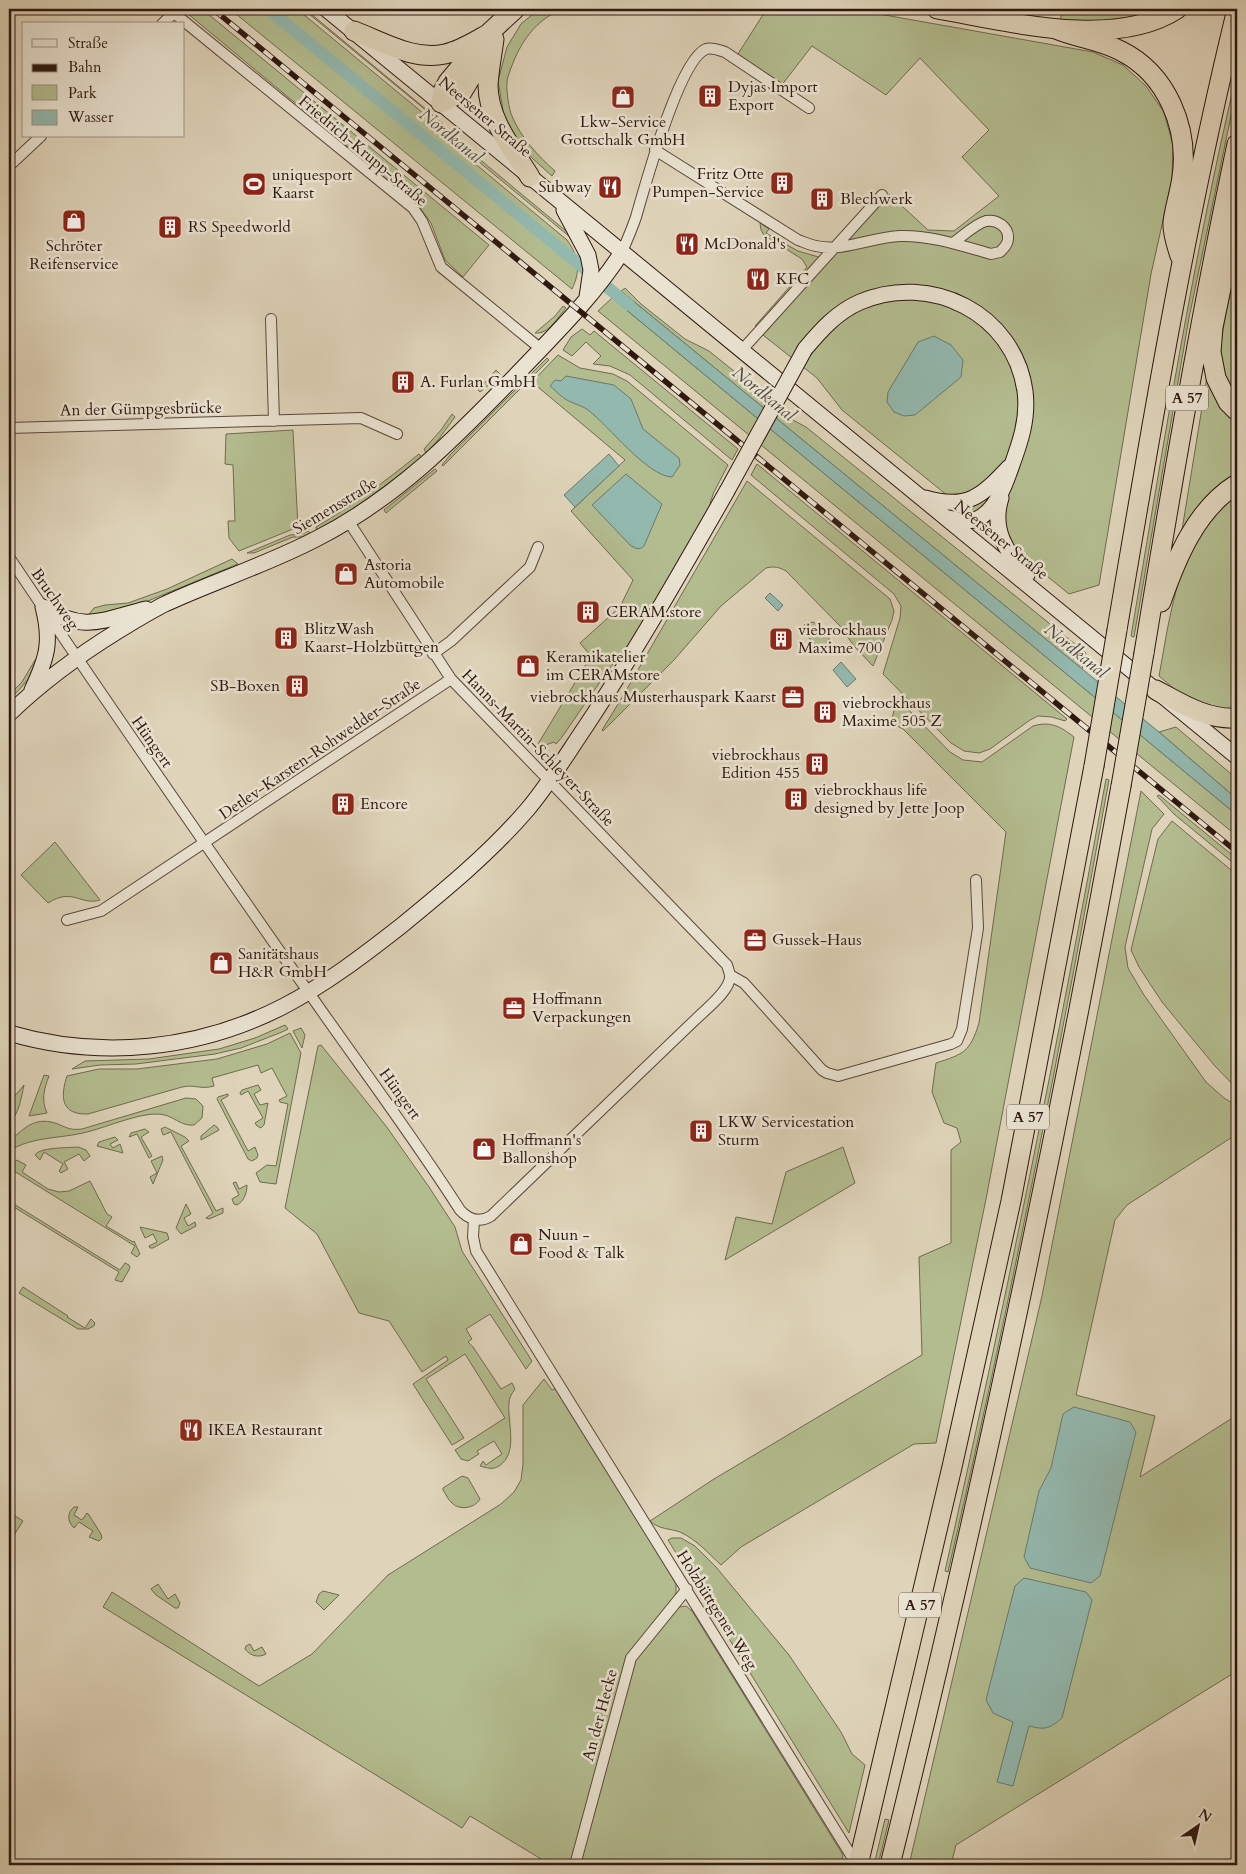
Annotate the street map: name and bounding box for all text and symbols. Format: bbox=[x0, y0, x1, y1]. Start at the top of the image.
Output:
legend bbox=[22, 22, 185, 138]
text: Straße bbox=[68, 33, 108, 53]
text: Bahn bbox=[68, 57, 102, 77]
street label: Neersener Straße bbox=[434, 71, 536, 163]
place label: Dyjas Import Export bbox=[728, 76, 818, 116]
text: Park bbox=[68, 83, 97, 103]
building icon: Dyjas Import Export bbox=[697, 83, 723, 109]
shop icon: Lkw-Service Gottschalk GmbH bbox=[610, 84, 636, 110]
street label: Friedrich-Krupp-Straße bbox=[294, 90, 432, 212]
water label: Nordkanal bbox=[414, 103, 489, 170]
text: Wasser bbox=[67, 107, 114, 127]
place label: Lkw-Service Gottschalk GmbH bbox=[561, 111, 685, 151]
place label: Fritz Otte Pumpen-Service bbox=[652, 163, 764, 203]
place label: uniquesport Kaarst bbox=[272, 164, 352, 204]
building icon: Fritz Otte Pumpen-Service bbox=[769, 170, 795, 196]
sports icon: uniquesport Kaarst bbox=[241, 171, 267, 197]
restaurant icon: Subway bbox=[597, 174, 623, 200]
place label: Subway bbox=[538, 176, 593, 198]
building icon: Blechwerk bbox=[809, 186, 835, 212]
place label: Blechwerk bbox=[840, 188, 913, 210]
shop icon: Schröter Reifenservice bbox=[61, 208, 87, 234]
building icon: RS Speedworld bbox=[157, 214, 183, 240]
place label: RS Speedworld bbox=[188, 216, 291, 238]
restaurant icon: McDonald's bbox=[674, 231, 700, 257]
place label: McDonald's bbox=[704, 233, 786, 255]
place label: Schröter Reifenservice bbox=[29, 235, 119, 275]
restaurant icon: KFC bbox=[745, 266, 771, 292]
place label: KFC bbox=[776, 268, 809, 290]
water label: Nordkanal bbox=[727, 361, 802, 428]
building icon: A. Furlan GmbH bbox=[390, 369, 416, 395]
place label: A. Furlan GmbH bbox=[420, 371, 536, 393]
road number: A 57 bbox=[1166, 386, 1208, 410]
street label: An der Gümpgesbrücke bbox=[60, 397, 222, 421]
street label: Siemensstraße bbox=[289, 472, 381, 540]
street label: Neersener Straße bbox=[949, 495, 1053, 585]
place label: Astoria Automobile bbox=[364, 554, 444, 594]
shop icon: Astoria Automobile bbox=[333, 561, 359, 587]
street label: Bruchweg bbox=[26, 564, 84, 634]
building icon: CERAM.store bbox=[575, 599, 601, 625]
place label: CERAM.store bbox=[606, 601, 702, 623]
place label: BlitzWash Kaarst-Holzbüttgen bbox=[304, 618, 439, 658]
water label: Nordkanal bbox=[1039, 618, 1114, 685]
place label: viebrockhaus Maxime 700 bbox=[798, 619, 887, 659]
building icon: BlitzWash Kaarst-Holzbüttgen bbox=[273, 625, 299, 651]
building icon: viebrockhaus Maxime 700 bbox=[768, 626, 794, 652]
place label: Keramikatelier im CERAMstore bbox=[546, 646, 660, 686]
shop icon: Keramikatelier im CERAMstore bbox=[515, 653, 541, 679]
street label: Hanns-Martin-Schleyer-Straße bbox=[457, 664, 619, 832]
street label: Detlev-Karsten-Rohwedder-Straße bbox=[215, 673, 425, 825]
building icon: SB-Boxen bbox=[284, 673, 310, 699]
place label: SB-Boxen bbox=[210, 675, 280, 697]
office icon: viebrockhaus Musterhauspark Kaarst bbox=[780, 684, 806, 710]
place label: viebrockhaus Musterhauspark Kaarst bbox=[530, 686, 776, 708]
place label: viebrockhaus Maxime 505 Z bbox=[842, 692, 942, 732]
building icon: viebrockhaus Maxime 505 Z bbox=[812, 699, 838, 725]
street label: Hüngert bbox=[126, 712, 178, 772]
place label: viebrockhaus Edition 455 bbox=[711, 744, 800, 784]
building icon: viebrockhaus Edition 455 bbox=[804, 751, 830, 777]
place label: viebrockhaus life designed by Jette Joop bbox=[814, 779, 965, 819]
building icon: viebrockhaus life designed by Jette Joop bbox=[783, 786, 809, 812]
building icon: Encore bbox=[330, 791, 356, 817]
place label: Encore bbox=[360, 793, 408, 815]
office icon: Gussek-Haus bbox=[742, 927, 768, 953]
place label: Gussek-Haus bbox=[772, 929, 862, 951]
place label: Sanitätshaus H&R GmbH bbox=[238, 943, 327, 983]
shop icon: Sanitätshaus H&R GmbH bbox=[208, 950, 234, 976]
place label: Hoffmann Verpackungen bbox=[532, 988, 631, 1028]
office icon: Hoffmann Verpackungen bbox=[501, 995, 527, 1021]
street label: Hüngert bbox=[374, 1064, 426, 1124]
road number: A 57 bbox=[1007, 1104, 1049, 1130]
place label: LKW Servicestation Sturm bbox=[718, 1111, 854, 1151]
building icon: LKW Servicestation Sturm bbox=[688, 1118, 714, 1144]
place label: Hoffmann's Ballonshop bbox=[502, 1129, 581, 1169]
shop icon: Hoffmann's Ballonshop bbox=[471, 1136, 497, 1162]
place label: Nuun - Food & Talk bbox=[538, 1224, 625, 1264]
shop icon: Nuun - Food & Talk bbox=[508, 1231, 534, 1257]
restaurant icon: IKEA Restaurant bbox=[178, 1417, 204, 1443]
place label: IKEA Restaurant bbox=[208, 1419, 322, 1441]
street label: Holzbüttgener Weg bbox=[671, 1546, 763, 1674]
road number: A 57 bbox=[899, 1592, 941, 1618]
street label: An der Hecke bbox=[577, 1667, 623, 1763]
north arrow bbox=[1174, 1802, 1224, 1852]
text: N bbox=[1195, 1804, 1215, 1827]

